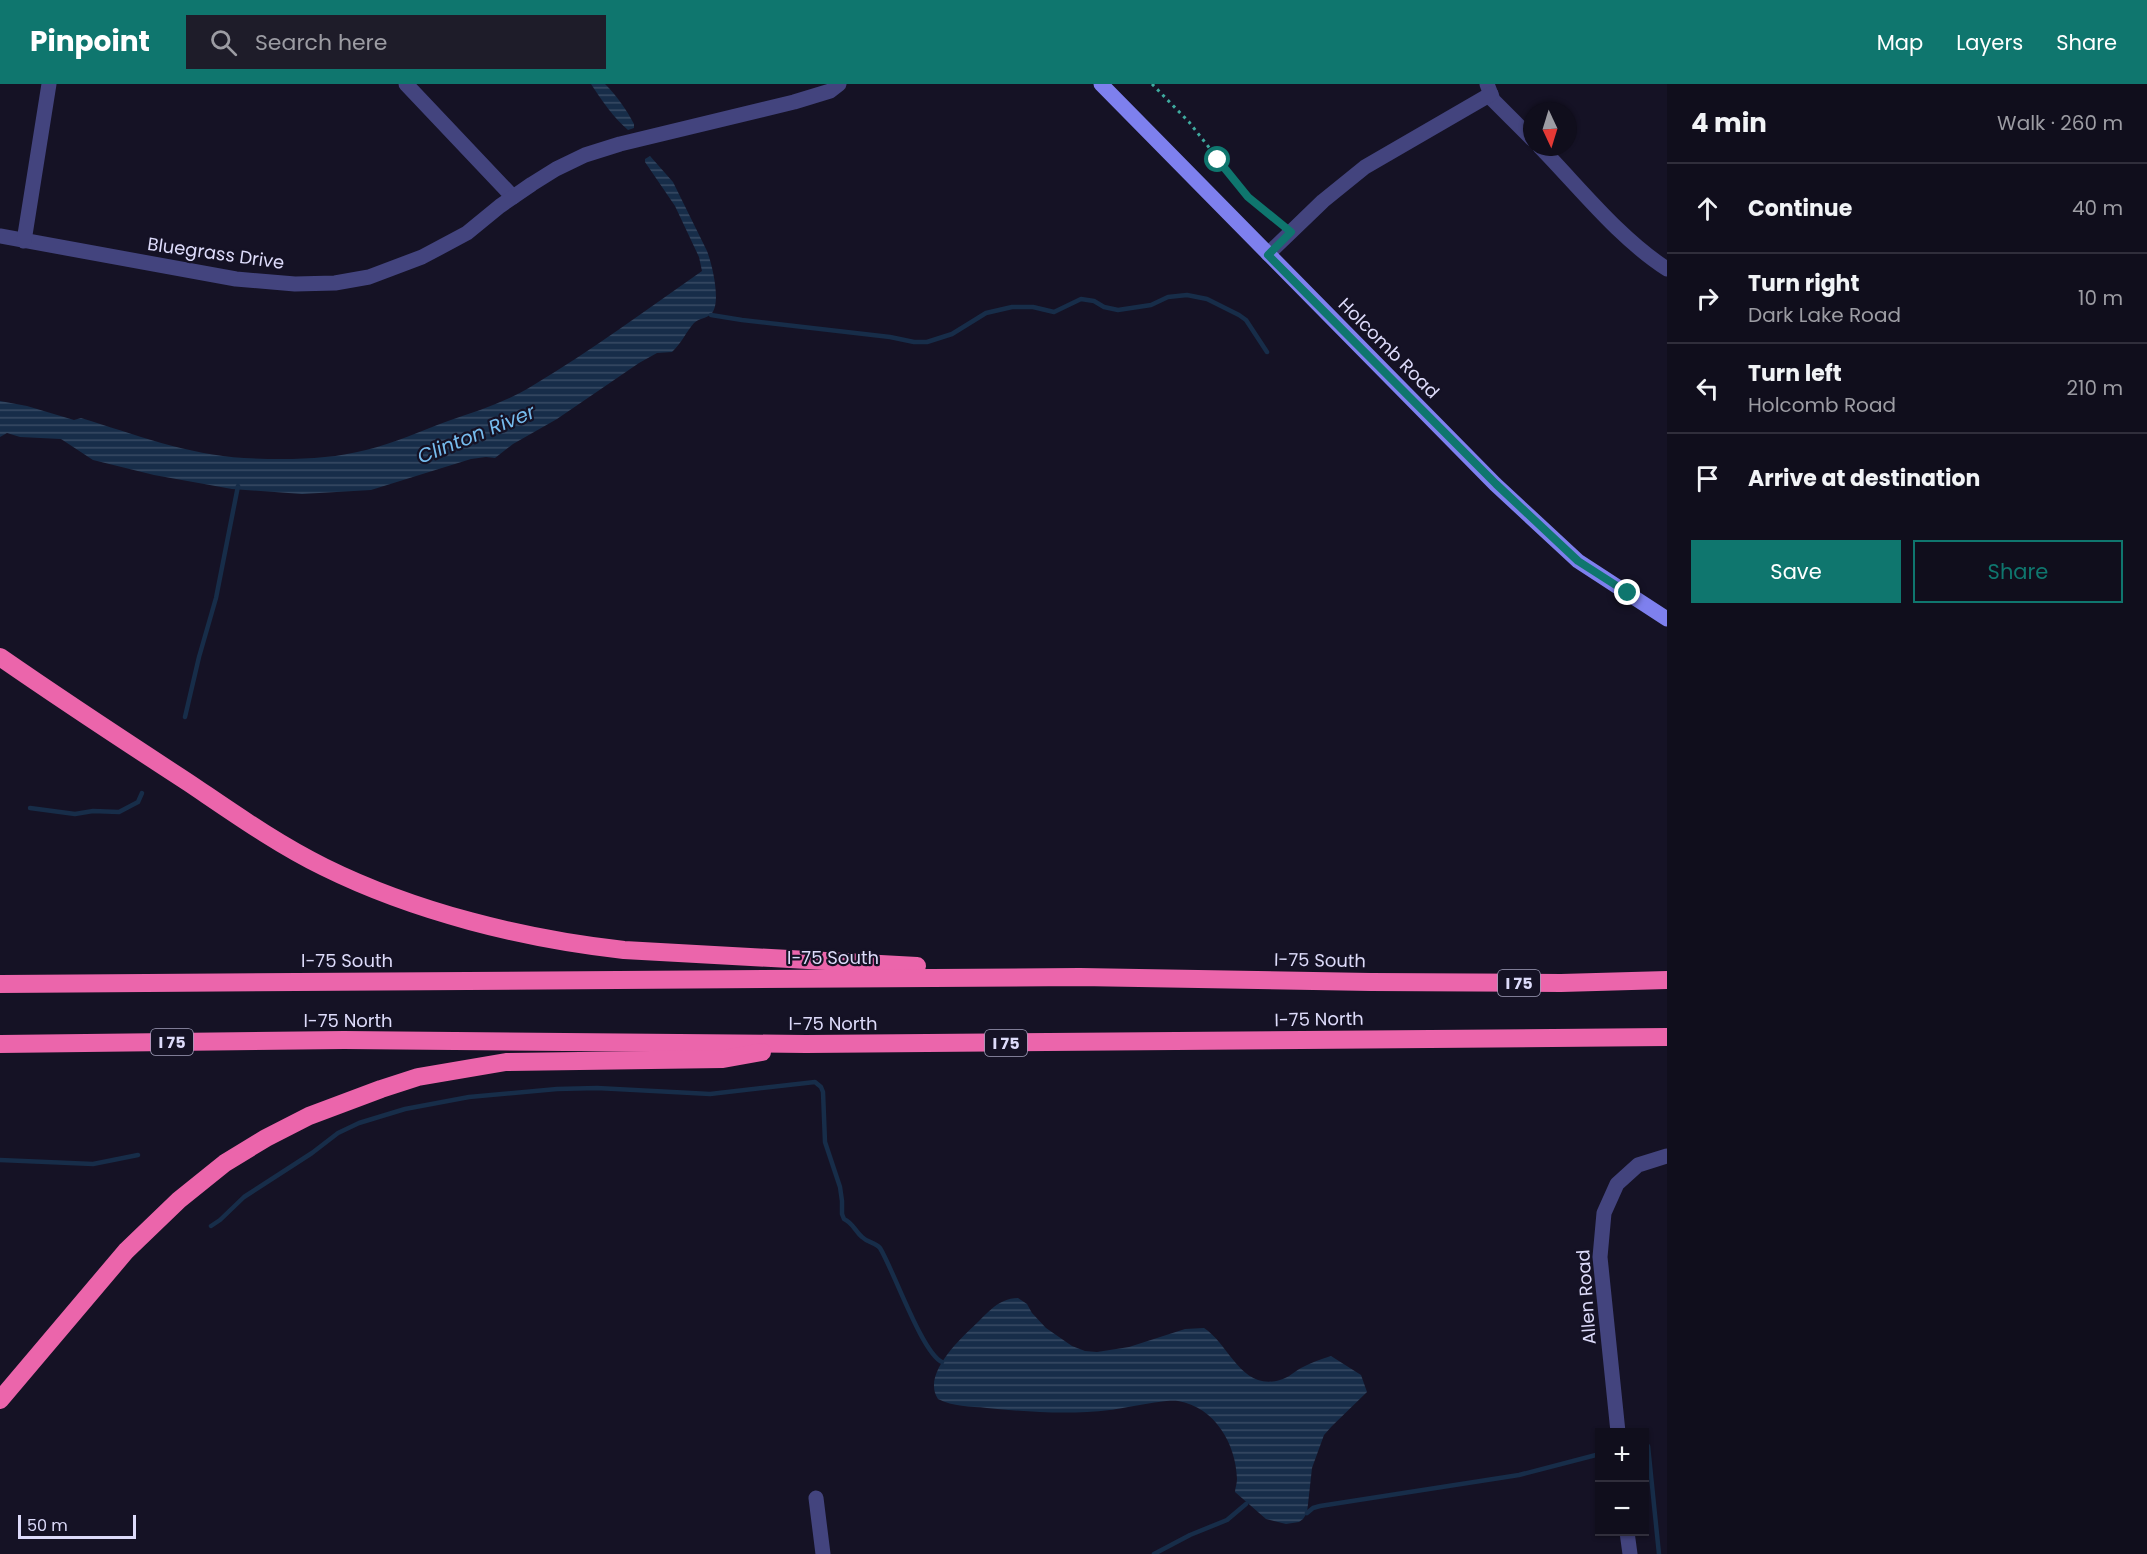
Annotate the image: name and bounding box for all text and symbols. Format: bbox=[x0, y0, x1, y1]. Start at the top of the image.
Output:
search box bbox=[186, 15, 606, 69]
text: Pinpoint bbox=[30, 22, 150, 61]
icon: search bbox=[207, 26, 240, 59]
text: Search here bbox=[255, 27, 387, 58]
text: Map bbox=[1877, 28, 1923, 57]
text: Layers bbox=[1956, 28, 2023, 57]
text: Share bbox=[2056, 28, 2117, 57]
north arrow bbox=[1523, 102, 1577, 156]
text: 4 min bbox=[1691, 105, 1767, 141]
text: Walk · 260 m bbox=[1997, 109, 2123, 137]
route start bbox=[1204, 146, 1230, 172]
icon: ahead bbox=[1691, 192, 1724, 225]
text: Continue bbox=[1748, 193, 1852, 224]
text: 40 m bbox=[2072, 194, 2123, 222]
street label: Bluegrass Drive bbox=[146, 231, 286, 275]
text: Turn right bbox=[1748, 268, 1859, 299]
icon: right bbox=[1691, 282, 1724, 315]
text: 10 m bbox=[2078, 284, 2123, 312]
street label: Holcomb Road bbox=[1333, 292, 1445, 404]
text: Dark Lake Road bbox=[1748, 301, 1901, 329]
text: Turn left bbox=[1748, 358, 1842, 389]
icon: left bbox=[1691, 372, 1724, 405]
text: 210 m bbox=[2067, 374, 2123, 402]
text: Holcomb Road bbox=[1748, 391, 1896, 419]
water label: Clinton River bbox=[413, 397, 540, 470]
icon: arrive bbox=[1691, 462, 1724, 495]
text: Arrive at destination bbox=[1748, 463, 1980, 494]
button: Save bbox=[1691, 540, 1901, 603]
button: Share bbox=[1913, 540, 2123, 603]
route end bbox=[1614, 579, 1640, 605]
street label: I-75 South bbox=[787, 945, 879, 970]
street label: I-75 South bbox=[1274, 947, 1366, 973]
street label: I-75 South bbox=[301, 948, 393, 973]
road number: I 75 bbox=[1498, 970, 1540, 996]
street label: I-75 North bbox=[1274, 1006, 1364, 1032]
street label: I-75 North bbox=[303, 1008, 393, 1033]
street label: I-75 North bbox=[788, 1011, 878, 1036]
road number: I 75 bbox=[151, 1029, 193, 1055]
road number: I 75 bbox=[985, 1030, 1027, 1056]
street label: Allen Road bbox=[1570, 1249, 1602, 1345]
map controls bbox=[1595, 1428, 1649, 1536]
button: + bbox=[1595, 1428, 1649, 1482]
button: − bbox=[1595, 1482, 1649, 1536]
scale bar bbox=[18, 1512, 136, 1540]
text: 50 m bbox=[27, 1514, 68, 1537]

